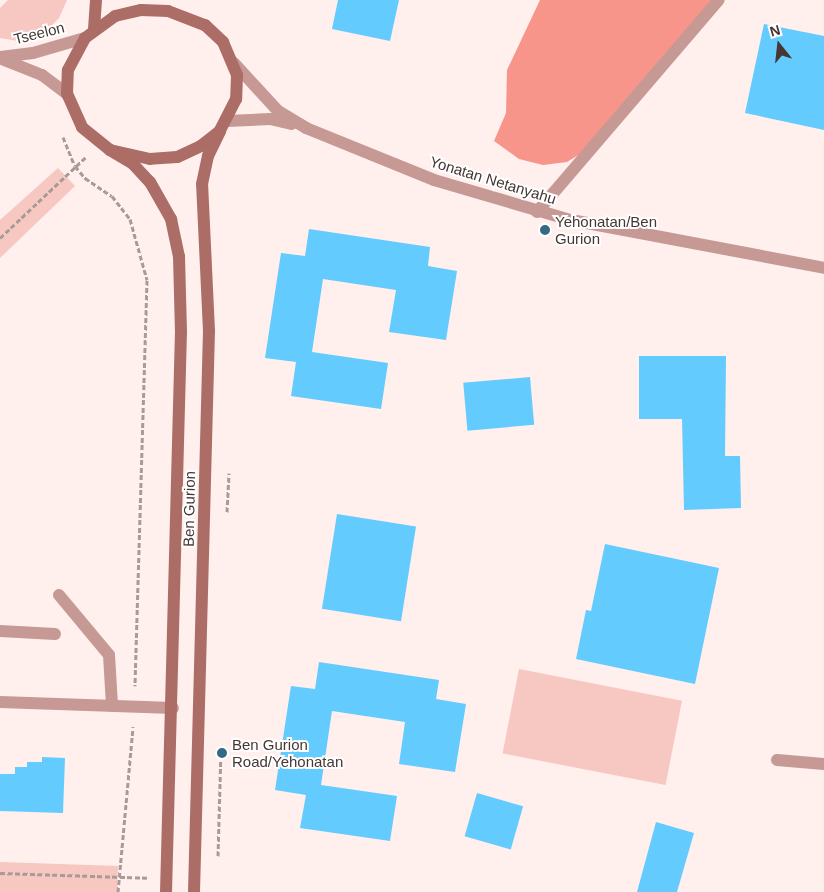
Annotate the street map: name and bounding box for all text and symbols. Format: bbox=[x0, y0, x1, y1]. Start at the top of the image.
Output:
street label: Tseelon bbox=[12, 18, 66, 48]
north arrow bbox=[754, 20, 804, 70]
text: N bbox=[768, 21, 782, 40]
street label: Yonatan Netanyahu bbox=[428, 152, 558, 208]
place label: Yehonatan/Ben Gurion bbox=[555, 212, 657, 247]
marker: Yehonatan/Ben Gurion bbox=[539, 224, 551, 236]
street label: Ben Gurion bbox=[179, 471, 199, 547]
place label: Ben Gurion Road/Yehonatan bbox=[232, 735, 343, 770]
marker: Ben Gurion Road/Yehonatan bbox=[216, 747, 228, 759]

